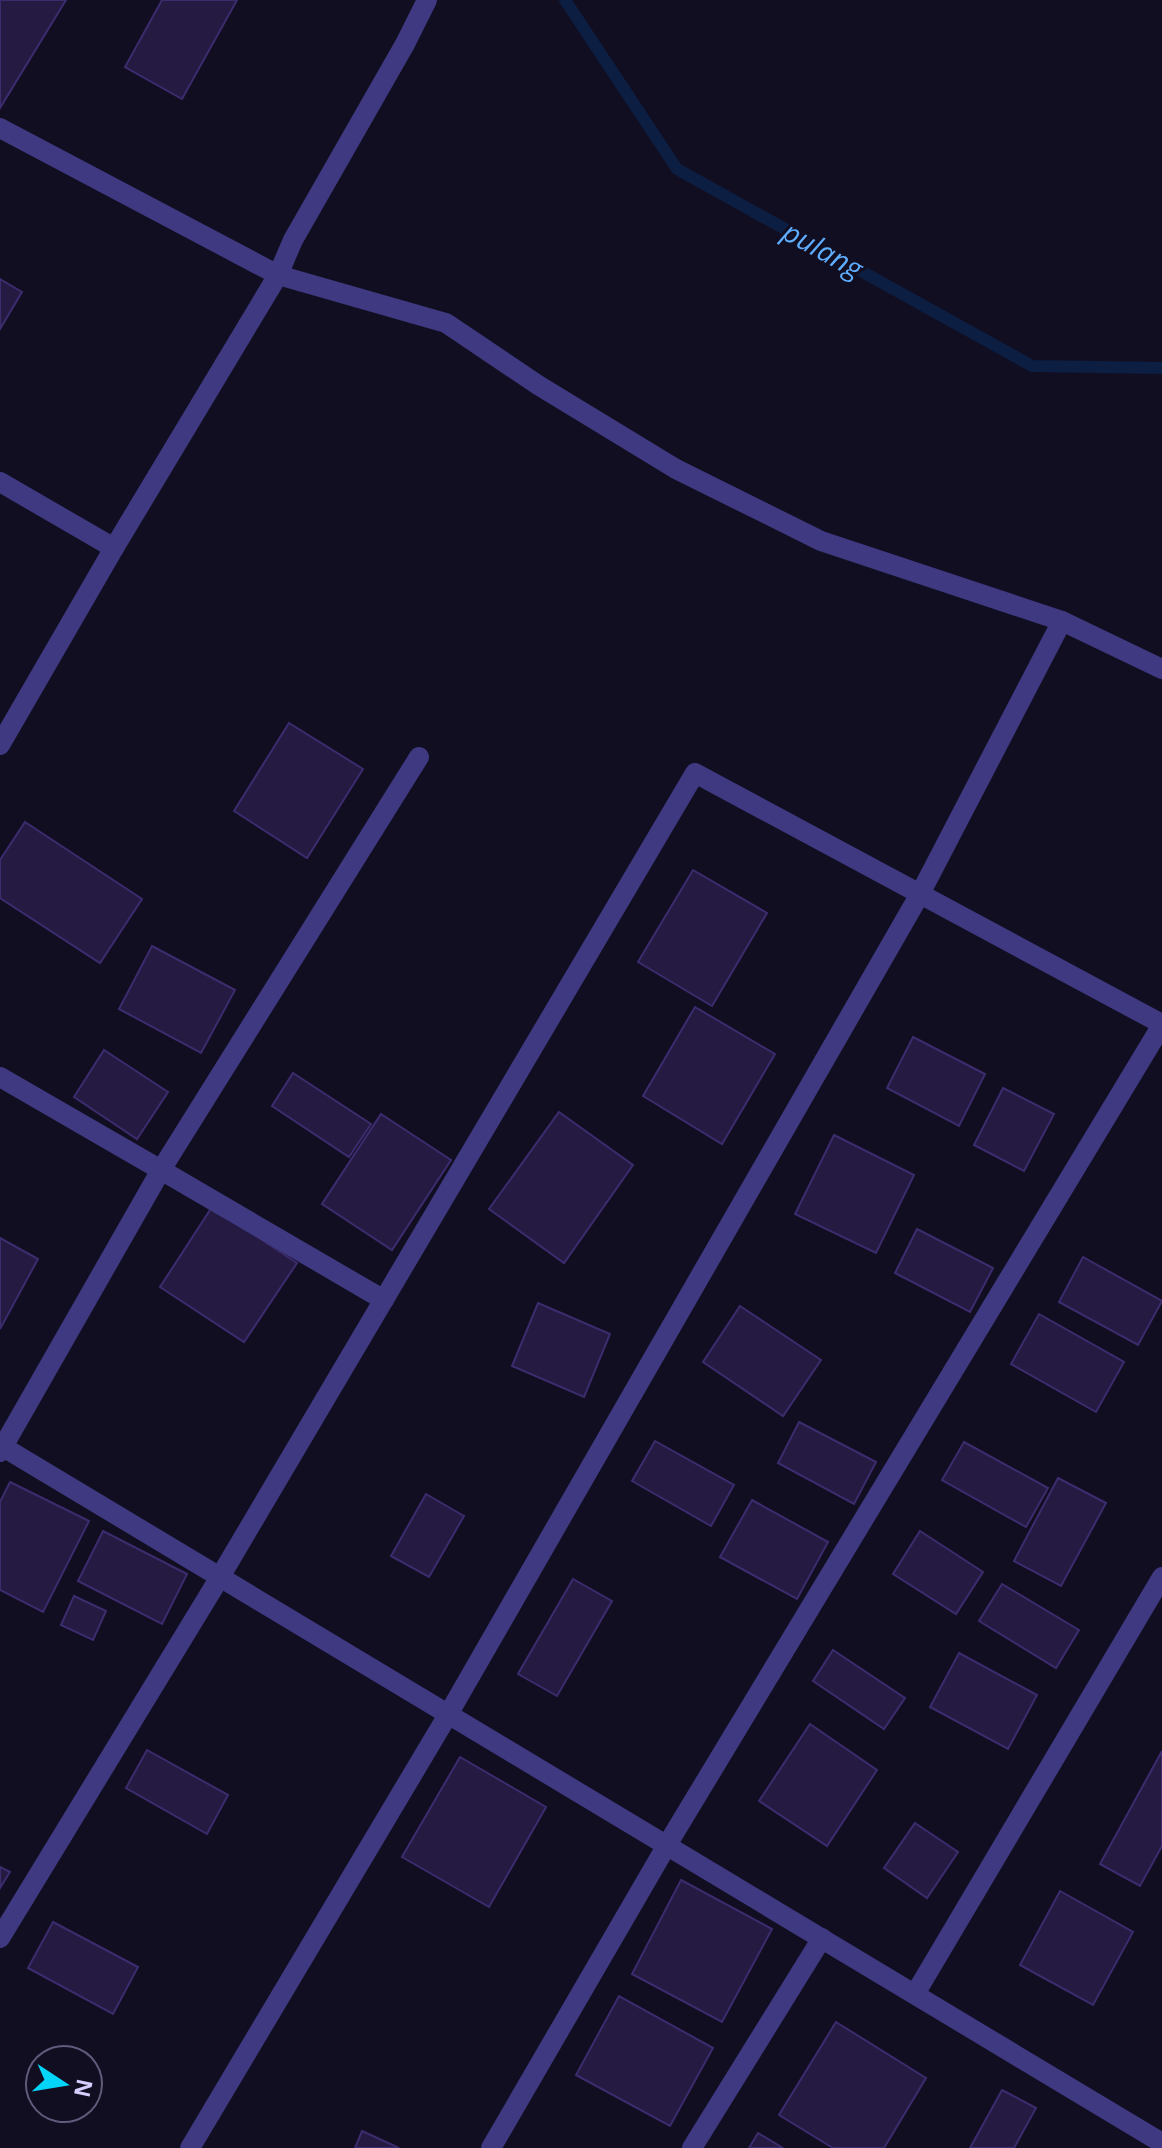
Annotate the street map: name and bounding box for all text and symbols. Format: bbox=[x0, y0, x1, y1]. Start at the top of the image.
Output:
water label: pulang bbox=[776, 211, 872, 287]
north arrow bbox=[24, 2044, 104, 2124]
text: N bbox=[68, 2076, 101, 2100]

